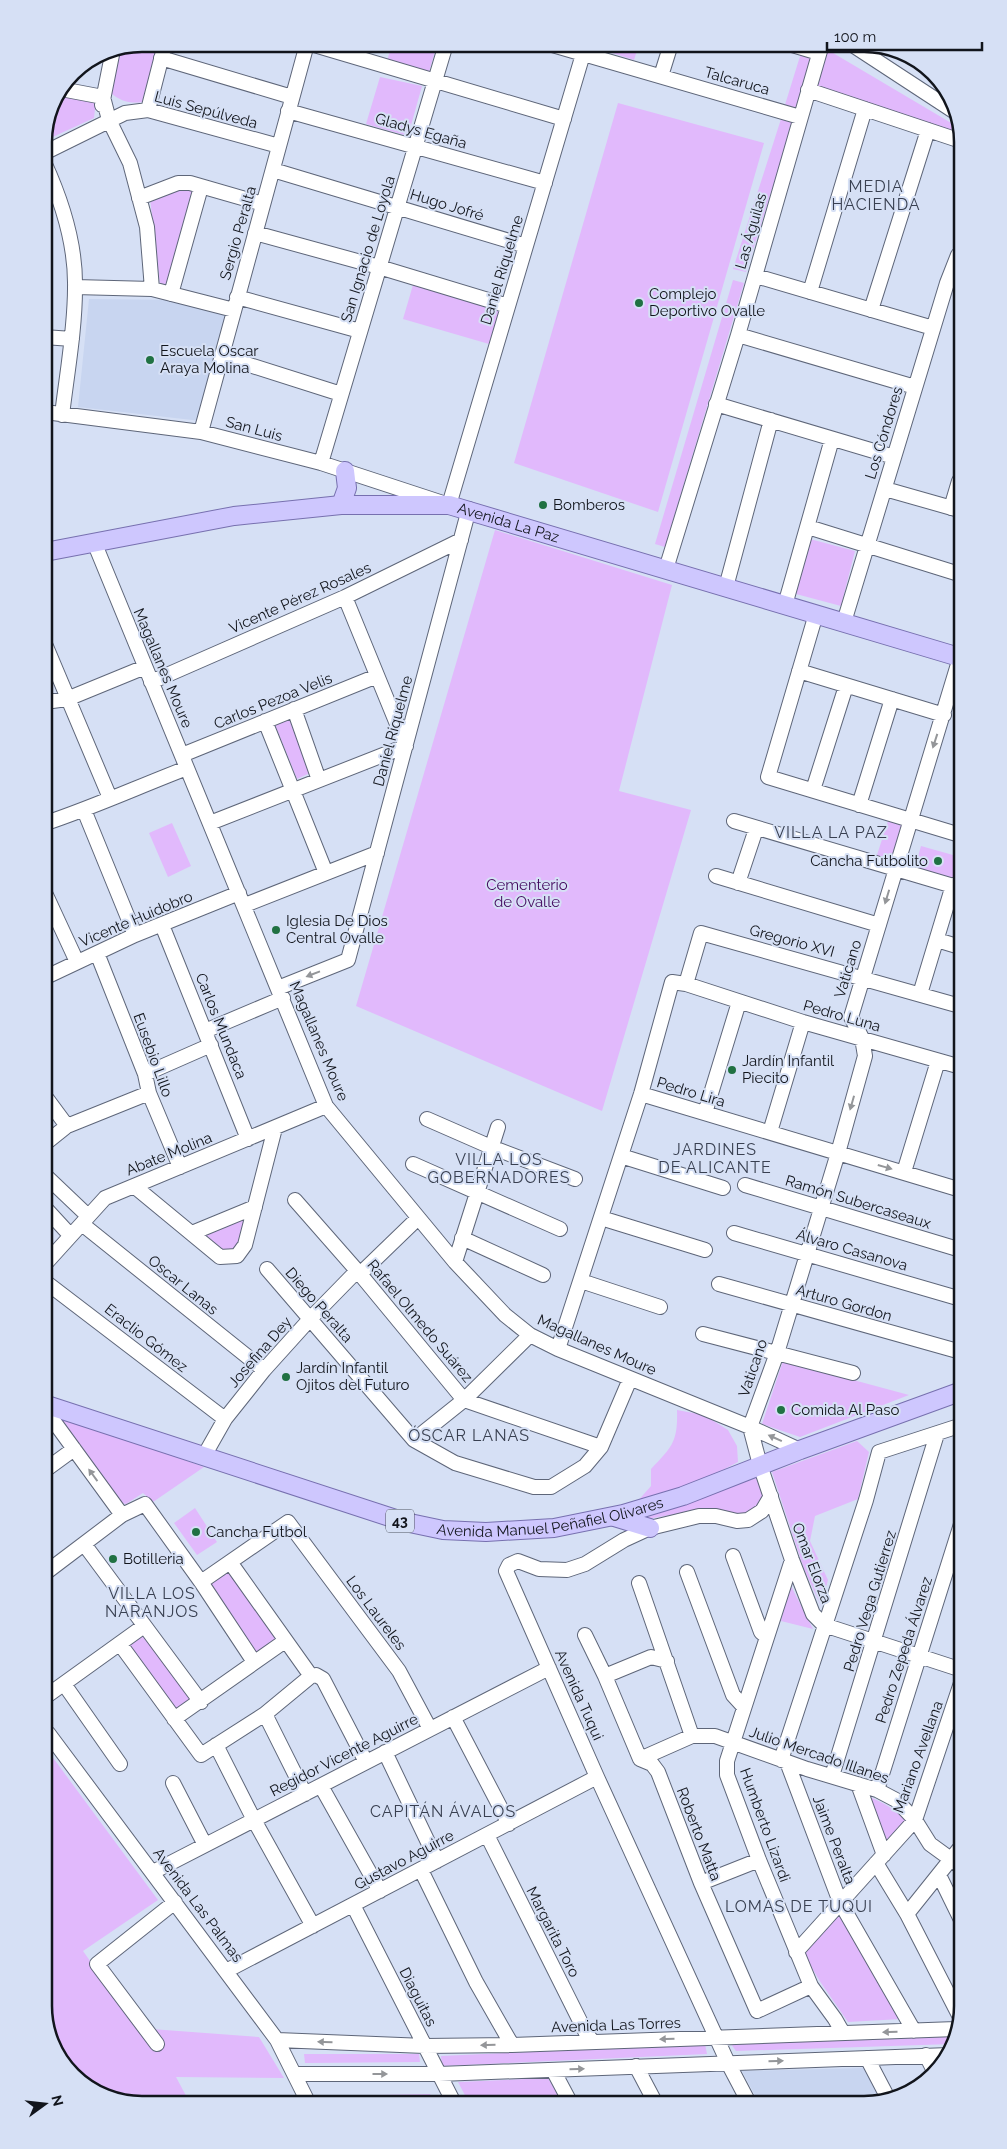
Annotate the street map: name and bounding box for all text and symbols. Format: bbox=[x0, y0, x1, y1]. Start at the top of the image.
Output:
scale bar bbox=[827, 20, 982, 52]
text: 100 m bbox=[834, 28, 876, 46]
street label: Talcaruca bbox=[702, 63, 772, 99]
street label: Luis Sepúlveda bbox=[153, 88, 259, 132]
street label: Gladys Egaña bbox=[373, 109, 469, 153]
street label: San Ignacio de Loyola bbox=[337, 174, 399, 324]
district label: MEDIA HACIENDA bbox=[831, 177, 921, 214]
street label: Sergio Peralta bbox=[216, 184, 260, 282]
street label: Hugo Jofré bbox=[408, 185, 486, 225]
street label: Las Águilas bbox=[732, 191, 770, 271]
street label: Daniel Riquelme bbox=[477, 213, 527, 327]
place label: Complejo Deportivo Ovalle bbox=[649, 285, 765, 320]
marker: Complejo Deportivo Ovalle bbox=[633, 297, 645, 309]
place label: Escuela Oscar Araya Molina bbox=[160, 342, 259, 377]
marker: Escuela Oscar Araya Molina bbox=[144, 354, 156, 366]
street label: Los Cóndores bbox=[861, 385, 907, 481]
street label: San Luis bbox=[224, 413, 284, 445]
place label: Bomberos bbox=[553, 496, 625, 514]
street label: Avenida La Paz bbox=[455, 499, 561, 546]
marker: Bomberos bbox=[537, 499, 549, 511]
street label: Vicente Pérez Rosales bbox=[226, 559, 374, 637]
street label: Magallanes Moure bbox=[130, 605, 196, 731]
street label: Carlos Pezoa Velis bbox=[211, 669, 335, 733]
street label: Daniel Riquelme bbox=[370, 674, 416, 788]
one-way arrow bbox=[931, 734, 938, 749]
district label: VILLA LA PAZ bbox=[774, 823, 888, 842]
place label: Cancha Futbolito bbox=[810, 852, 928, 870]
marker: Cancha Futbolito bbox=[932, 855, 944, 867]
park label: Cementerio de Ovalle bbox=[486, 876, 568, 911]
street label: Vicente Huidobro bbox=[77, 887, 195, 951]
one-way arrow bbox=[883, 889, 891, 904]
place label: Iglesia De Dios Central Ovalle bbox=[286, 912, 388, 947]
street label: Gregorio XVI bbox=[748, 921, 836, 961]
marker: Iglesia De Dios Central Ovalle bbox=[270, 924, 282, 936]
street label: Vaticano bbox=[831, 938, 865, 1000]
street label: Carlos Mundaca bbox=[192, 970, 250, 1082]
one-way arrow bbox=[305, 970, 320, 978]
street label: Magallanes Moure bbox=[286, 978, 352, 1104]
street label: Pedro Luna bbox=[801, 996, 883, 1036]
street label: Eusebio Lillo bbox=[129, 1010, 177, 1100]
place label: Jardín Infantil Piecito bbox=[742, 1052, 835, 1087]
marker: Jardín Infantil Piecito bbox=[726, 1064, 738, 1076]
street label: Pedro Lira bbox=[655, 1073, 727, 1111]
one-way arrow bbox=[848, 1095, 856, 1110]
street label: Abate Molina bbox=[123, 1129, 215, 1179]
district label: JARDINES DE ALICANTE bbox=[658, 1140, 772, 1177]
district label: VILLA LOS GOBERNADORES bbox=[428, 1150, 570, 1187]
one-way arrow bbox=[878, 1163, 893, 1171]
street label: Ramón Subercaseaux bbox=[783, 1171, 933, 1233]
street label: Álvaro Casanova bbox=[794, 1226, 910, 1274]
street label: Oscar Lanas bbox=[144, 1251, 222, 1319]
street label: Rafael Olmedo Suárez bbox=[363, 1256, 477, 1386]
street label: Diego Peralta bbox=[282, 1264, 356, 1346]
street label: Arturo Gordon bbox=[794, 1281, 894, 1325]
street label: Eraclio Gómez bbox=[101, 1300, 191, 1376]
street label: Magallanes Moure bbox=[535, 1311, 659, 1379]
street label: Josefina Dey bbox=[224, 1313, 296, 1391]
street label: Vaticano bbox=[735, 1337, 771, 1399]
place label: Jardín Infantil Ojitos del Futuro bbox=[296, 1359, 410, 1394]
marker: Jardín Infantil Ojitos del Futuro bbox=[280, 1371, 292, 1383]
place label: Comida Al Paso bbox=[791, 1401, 899, 1419]
marker: Comida Al Paso bbox=[775, 1404, 787, 1416]
district label: ÓSCAR LANAS bbox=[408, 1425, 530, 1445]
one-way arrow bbox=[768, 1434, 782, 1442]
one-way arrow bbox=[88, 1468, 98, 1482]
street label: Avenida Manuel Peñafiel Olivares bbox=[435, 1493, 665, 1541]
road number: 43 bbox=[386, 1510, 414, 1532]
street label: Omar Elorza bbox=[788, 1520, 836, 1606]
place label: Cancha Futbol bbox=[206, 1523, 308, 1541]
marker: Cancha Futbol bbox=[190, 1526, 202, 1538]
street label: Pedro Vega Gutierrez bbox=[840, 1528, 900, 1674]
place label: Botilleria bbox=[123, 1550, 184, 1568]
marker: Botilleria bbox=[107, 1553, 119, 1565]
street label: Los Laureles bbox=[342, 1572, 410, 1654]
street label: Pedro Zepeda Álvarez bbox=[872, 1574, 936, 1726]
district label: VILLA LOS NARANJOS bbox=[105, 1584, 199, 1621]
street label: Avenida Tuqui bbox=[551, 1647, 607, 1743]
street label: Mariano Avellana bbox=[889, 1698, 947, 1816]
street label: Regidor Vicente Aguirre bbox=[267, 1710, 421, 1800]
street label: Julio Mercado Illanes bbox=[747, 1723, 891, 1787]
street label: Humberto Lizardi bbox=[736, 1766, 794, 1884]
street label: Roberto Matta bbox=[673, 1785, 725, 1883]
street label: Jaime Peralta bbox=[809, 1793, 859, 1887]
district label: CAPITÁN ÁVALOS bbox=[370, 1801, 516, 1821]
street label: Gustavo Aguirre bbox=[351, 1826, 457, 1894]
street label: Avenida Las Palmas bbox=[149, 1844, 247, 1966]
street label: Margarita Toro bbox=[522, 1884, 584, 1980]
district label: LOMAS DE TUQUI bbox=[725, 1897, 873, 1916]
street label: Diaguitas bbox=[395, 1964, 441, 2030]
street label: Avenida Las Torres bbox=[551, 2014, 681, 2036]
one-way arrow bbox=[882, 2028, 898, 2036]
one-way arrow bbox=[659, 2036, 675, 2044]
one-way arrow bbox=[317, 2038, 333, 2046]
one-way arrow bbox=[479, 2041, 495, 2049]
one-way arrow bbox=[769, 2057, 785, 2065]
one-way arrow bbox=[569, 2064, 585, 2072]
one-way arrow bbox=[372, 2070, 388, 2078]
north arrow bbox=[20, 2079, 70, 2129]
text: N bbox=[48, 2093, 67, 2108]

